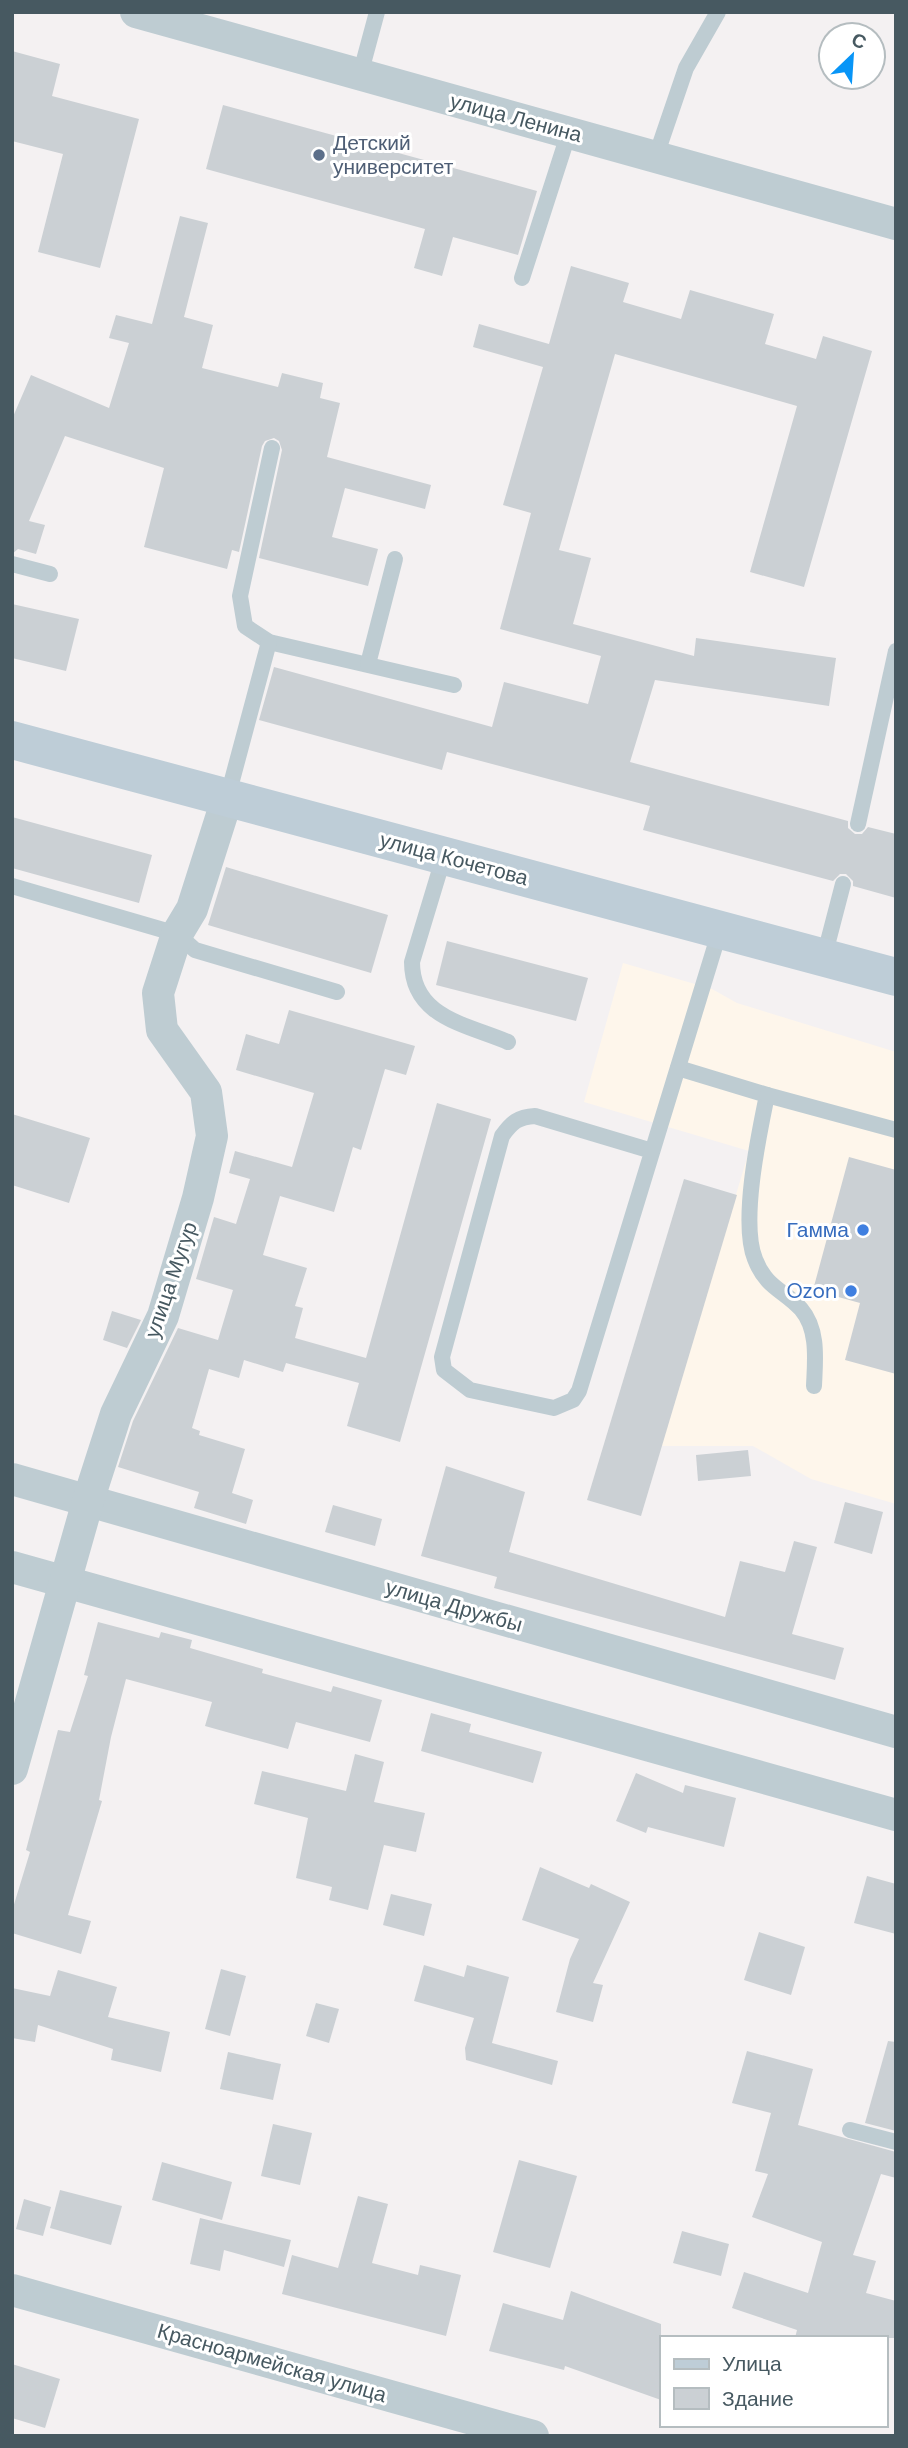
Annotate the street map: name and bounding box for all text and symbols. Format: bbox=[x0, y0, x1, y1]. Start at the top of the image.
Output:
north arrow bbox=[817, 21, 887, 91]
text: С bbox=[847, 27, 871, 55]
street label: улица Ленина bbox=[447, 87, 585, 149]
place label: Детский университет bbox=[333, 129, 454, 181]
marker: Детский университет bbox=[311, 147, 327, 163]
street label: улица Кочетова bbox=[377, 826, 532, 892]
place label: Гамма bbox=[787, 1216, 849, 1244]
street label: улица Мугур bbox=[138, 1218, 204, 1342]
marker: Гамма bbox=[855, 1222, 871, 1238]
place label: Ozon bbox=[787, 1277, 837, 1305]
marker: Ozon bbox=[843, 1283, 859, 1299]
street label: улица Дружбы bbox=[382, 1573, 526, 1639]
street label: Красноармейская улица bbox=[154, 2317, 390, 2409]
legend bbox=[660, 2336, 887, 2427]
text: Улица bbox=[722, 2350, 782, 2378]
text: Здание bbox=[722, 2385, 794, 2413]

